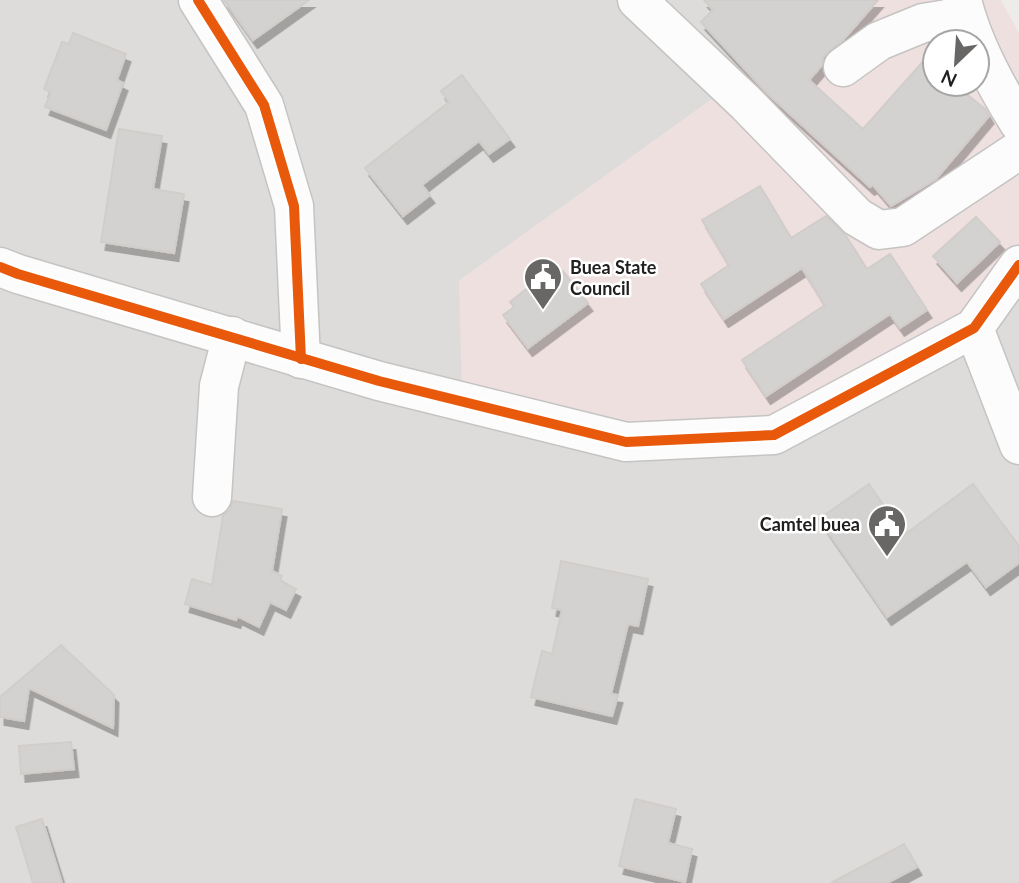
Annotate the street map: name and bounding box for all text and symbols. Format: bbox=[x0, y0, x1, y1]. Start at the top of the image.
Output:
north arrow bbox=[921, 28, 991, 98]
text: N bbox=[937, 65, 960, 92]
public building icon: Buea State Council bbox=[522, 256, 564, 311]
place label: Buea State Council bbox=[570, 256, 657, 299]
public building icon: Camtel buea bbox=[866, 503, 908, 558]
place label: Camtel buea bbox=[760, 513, 860, 535]

